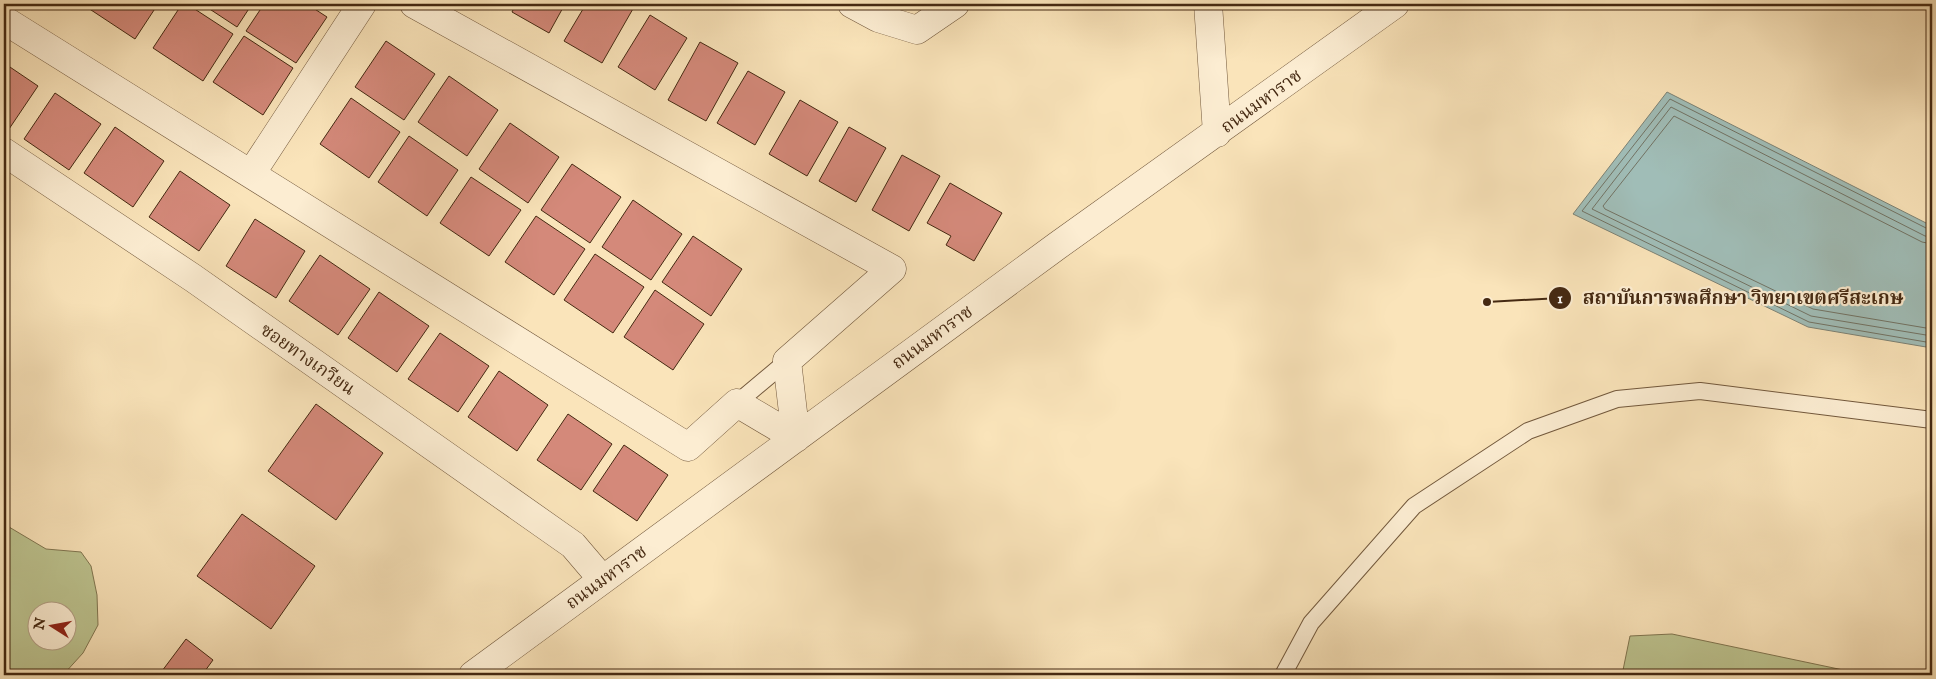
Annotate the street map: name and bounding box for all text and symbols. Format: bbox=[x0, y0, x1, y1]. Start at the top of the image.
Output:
street label: ถนนมหาราช bbox=[1217, 65, 1307, 139]
callout: สถาบันการพลศึกษา วิทยาเขตศรีสะเกษ bbox=[1548, 281, 1913, 315]
text: สถาบันการพลศึกษา วิทยาเขตศรีสะเกษ bbox=[1583, 287, 1904, 311]
text: 1 bbox=[1557, 289, 1563, 308]
street label: ถนนมหาราช bbox=[888, 301, 978, 375]
street label: ซอยทางเกวียน bbox=[255, 319, 359, 401]
street label: ถนนมหาราช bbox=[562, 541, 652, 615]
north arrow bbox=[28, 602, 78, 652]
text: N bbox=[30, 616, 50, 632]

